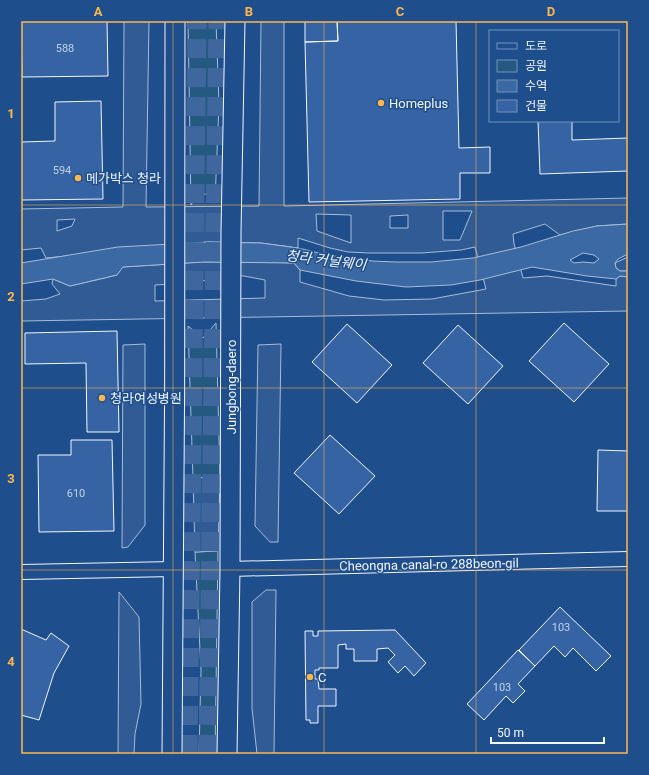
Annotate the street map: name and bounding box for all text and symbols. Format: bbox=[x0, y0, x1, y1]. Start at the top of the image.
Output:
text: A bbox=[94, 4, 103, 19]
text: B bbox=[245, 4, 253, 19]
text: C bbox=[396, 4, 405, 19]
text: D bbox=[547, 4, 555, 19]
legend bbox=[489, 30, 619, 122]
text: 도로 bbox=[525, 39, 547, 53]
house number: 588 bbox=[56, 42, 74, 55]
text: 공원 bbox=[525, 59, 547, 73]
text: 수역 bbox=[525, 79, 547, 93]
place label: Homeplus bbox=[389, 96, 449, 111]
marker: Homeplus bbox=[376, 98, 386, 108]
text: 건물 bbox=[525, 99, 547, 113]
text: 1 bbox=[7, 106, 15, 121]
house number: 594 bbox=[53, 164, 71, 177]
place label: 메가박스 청라 bbox=[86, 171, 161, 186]
marker: 메가박스 청라 bbox=[73, 173, 83, 183]
water label: 청라 커널웨이 bbox=[285, 247, 368, 273]
text: 2 bbox=[7, 289, 15, 304]
street label: Jungbong-daero bbox=[224, 340, 239, 434]
place label: 청라여성병원 bbox=[110, 391, 182, 406]
marker: 청라여성병원 bbox=[97, 393, 107, 403]
text: 3 bbox=[7, 471, 15, 486]
house number: 610 bbox=[67, 487, 85, 500]
street label: Cheongna canal-ro 288beon-gil bbox=[339, 555, 519, 574]
house number: 103 bbox=[552, 621, 570, 634]
text: 4 bbox=[7, 654, 15, 669]
place label: C bbox=[318, 670, 326, 685]
marker: C bbox=[305, 672, 315, 682]
house number: 103 bbox=[493, 681, 511, 694]
scale bar bbox=[491, 719, 604, 745]
text: 50 m bbox=[497, 726, 524, 740]

